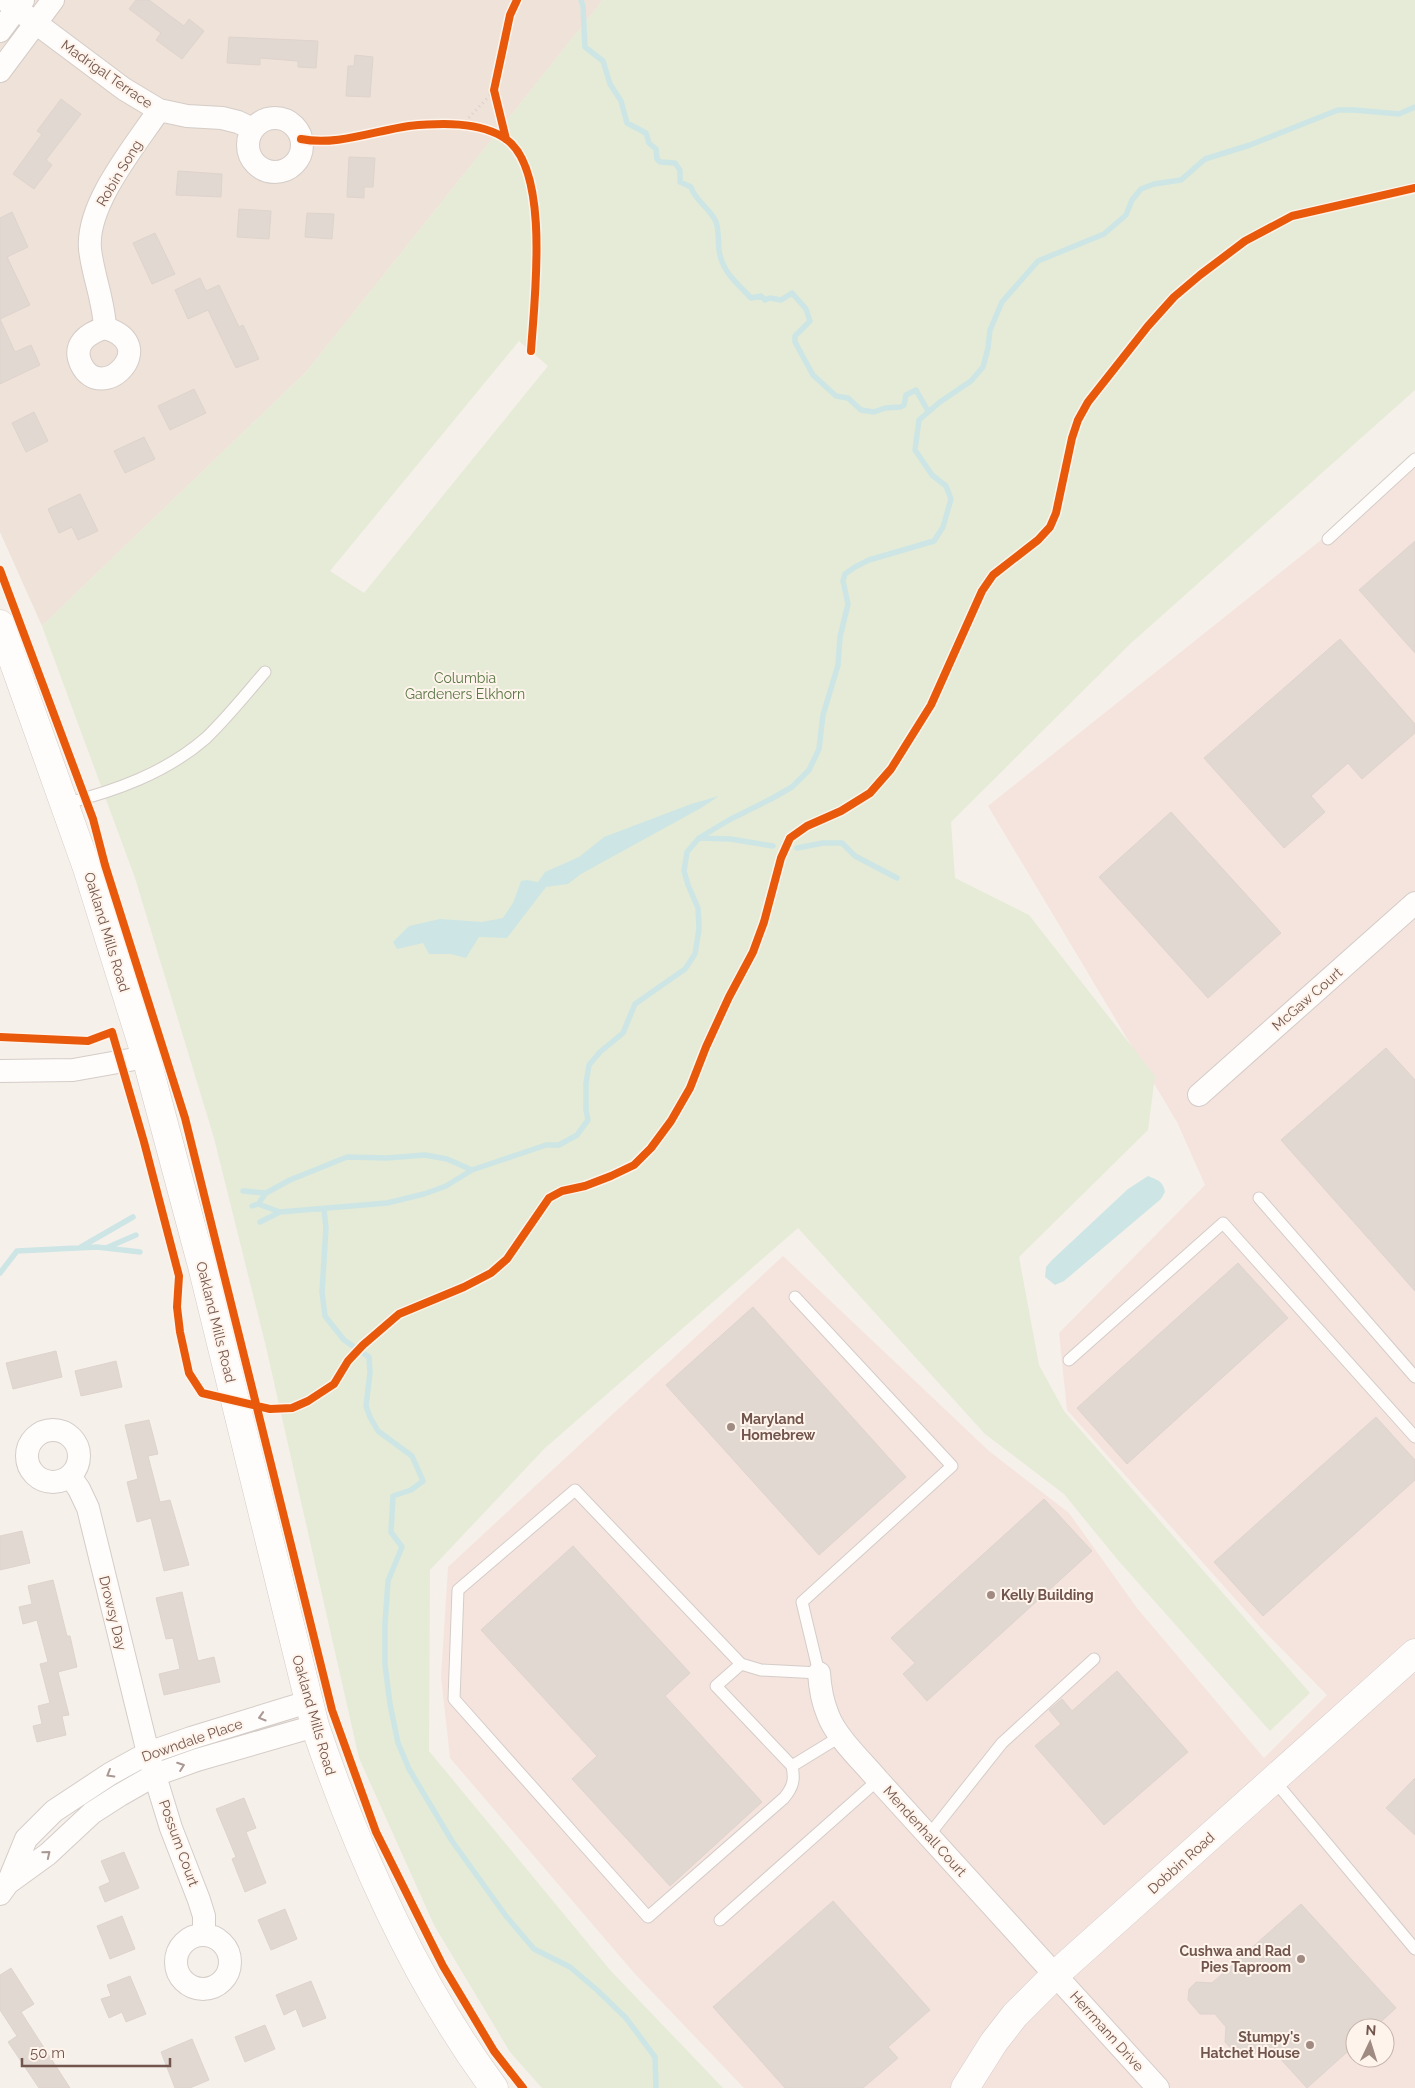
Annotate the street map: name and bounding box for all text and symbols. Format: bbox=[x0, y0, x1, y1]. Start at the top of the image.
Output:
street label: Madrigal Terrace bbox=[58, 37, 156, 111]
street label: Robin Song bbox=[93, 137, 145, 209]
park label: Columbia Gardeners Elkhorn bbox=[405, 670, 525, 702]
street label: Oakland Mills Road bbox=[81, 870, 133, 994]
street label: McGaw Court bbox=[1269, 964, 1346, 1034]
street label: Oakland Mills Road bbox=[193, 1260, 239, 1384]
place label: Maryland Homebrew bbox=[741, 1411, 816, 1443]
marker: Maryland Homebrew bbox=[725, 1421, 737, 1433]
street label: Drowsy Day bbox=[96, 1574, 130, 1652]
place label: Kelly Building bbox=[1001, 1587, 1094, 1603]
marker: Kelly Building bbox=[985, 1589, 997, 1601]
street label: Oakland Mills Road bbox=[289, 1653, 339, 1777]
one-way arrow bbox=[258, 1711, 266, 1721]
street label: Downdale Place bbox=[139, 1715, 245, 1765]
one-way arrow bbox=[177, 1762, 185, 1772]
one-way arrow bbox=[107, 1767, 116, 1777]
street label: Mendenhall Court bbox=[880, 1783, 970, 1880]
street label: Possum Court bbox=[156, 1797, 202, 1889]
street label: Dobbin Road bbox=[1144, 1829, 1218, 1897]
one-way arrow bbox=[41, 1851, 50, 1859]
place label: Cushwa and Rad Pies Taproom bbox=[1179, 1943, 1291, 1975]
marker: Cushwa and Rad Pies Taproom bbox=[1295, 1953, 1307, 1965]
street label: Herrmann Drive bbox=[1067, 1988, 1147, 2074]
north arrow bbox=[1345, 2018, 1395, 2068]
text: N bbox=[1365, 2022, 1377, 2038]
place label: Stumpy's Hatchet House bbox=[1200, 2029, 1301, 2061]
scale bar bbox=[22, 2036, 170, 2068]
marker: Stumpy's Hatchet House bbox=[1304, 2039, 1316, 2051]
text: 50 m bbox=[30, 2044, 65, 2062]

